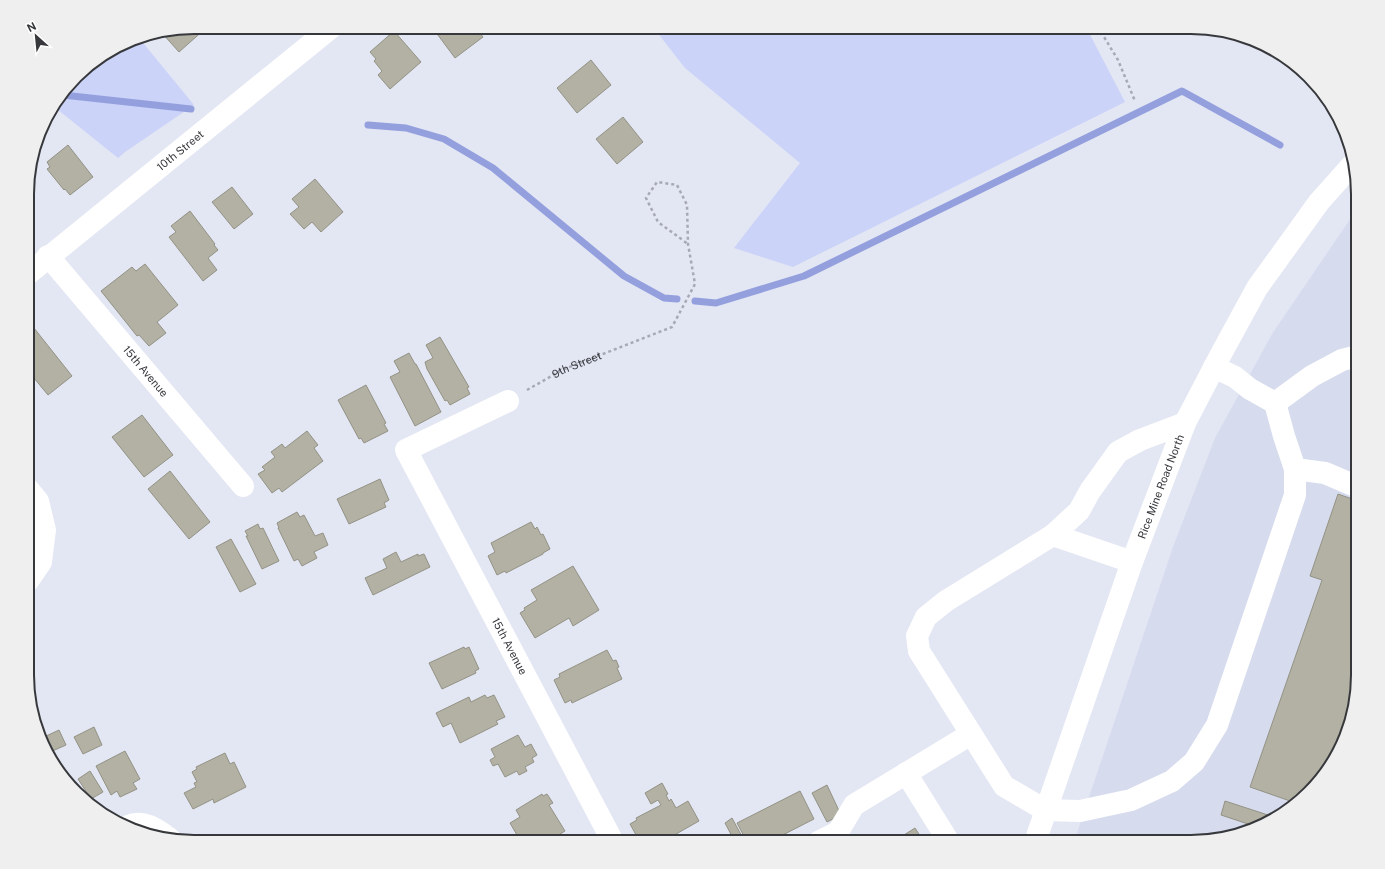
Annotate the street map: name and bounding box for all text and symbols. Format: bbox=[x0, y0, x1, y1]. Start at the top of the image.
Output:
north arrow bbox=[16, 16, 56, 56]
text: N bbox=[25, 20, 38, 34]
street label: 10th Street bbox=[154, 128, 206, 173]
street label: 15th Avenue bbox=[121, 343, 170, 399]
street label: 9th Street bbox=[550, 349, 603, 380]
street label: Rice Mine Road North bbox=[1135, 433, 1186, 540]
street label: 15th Avenue bbox=[490, 616, 530, 677]

